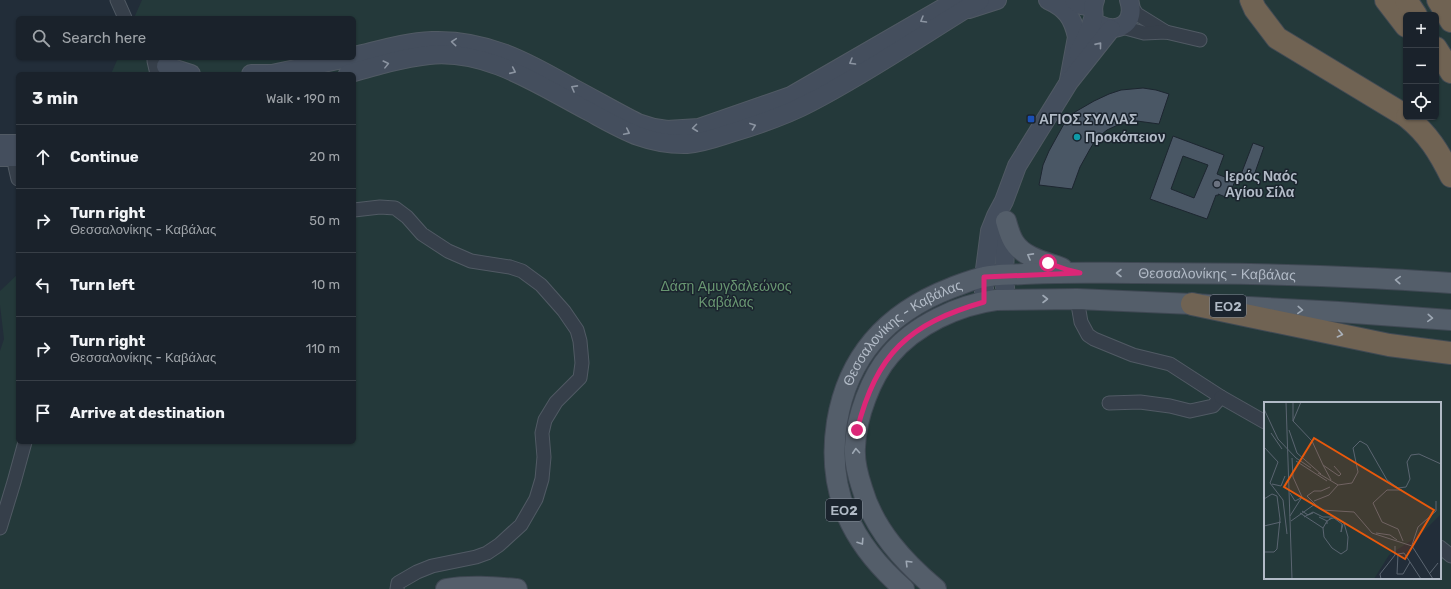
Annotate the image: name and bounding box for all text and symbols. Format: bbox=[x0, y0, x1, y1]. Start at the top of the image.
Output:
map controls bbox=[1403, 12, 1439, 120]
button: + bbox=[1403, 12, 1439, 48]
one-way arrow bbox=[920, 15, 927, 22]
search box bbox=[16, 16, 356, 60]
icon: search bbox=[30, 27, 52, 49]
text: Search here bbox=[62, 29, 146, 47]
one-way arrow bbox=[451, 38, 457, 47]
one-way arrow bbox=[1094, 43, 1101, 50]
button: − bbox=[1403, 48, 1439, 84]
one-way arrow bbox=[849, 57, 856, 64]
one-way arrow bbox=[383, 60, 389, 68]
one-way arrow bbox=[508, 66, 516, 74]
button: locate bbox=[1403, 84, 1439, 120]
one-way arrow bbox=[571, 86, 578, 93]
text: 3 min bbox=[32, 88, 78, 108]
text: Walk · 190 m bbox=[266, 91, 340, 106]
place label: ΑΓΙΟΣ ΣΥΛΛΑΣ bbox=[1039, 111, 1137, 128]
marker: ΑΓΙΟΣ ΣΥΛΛΑΣ bbox=[1026, 114, 1036, 124]
one-way arrow bbox=[750, 122, 757, 130]
one-way arrow bbox=[691, 124, 698, 133]
one-way arrow bbox=[623, 127, 631, 135]
place label: Προκόπειον bbox=[1085, 129, 1166, 146]
marker: Προκόπειον bbox=[1072, 132, 1082, 142]
icon: ahead bbox=[32, 146, 54, 168]
text: Continue bbox=[70, 148, 139, 166]
text: 20 m bbox=[309, 149, 340, 164]
place label: Ιερός Ναός Αγίου Σίλα bbox=[1225, 168, 1298, 201]
marker: Ιερός Ναός Αγίου Σίλα bbox=[1212, 179, 1222, 189]
text: Turn right bbox=[70, 204, 145, 222]
icon: right bbox=[32, 210, 54, 232]
text: 50 m bbox=[309, 213, 340, 228]
text: Θεσσαλονίκης - Καβάλας bbox=[70, 222, 216, 237]
one-way arrow bbox=[1027, 253, 1034, 260]
route start bbox=[1039, 254, 1057, 272]
street label: Θεσσαλονίκης - Καβάλας bbox=[1138, 264, 1296, 284]
one-way arrow bbox=[1116, 269, 1122, 277]
icon: left bbox=[32, 274, 54, 296]
one-way arrow bbox=[1395, 275, 1401, 284]
text: Turn left bbox=[70, 276, 135, 294]
street label: Θεσσαλονίκης - Καβάλας bbox=[839, 276, 964, 388]
text: 10 m bbox=[311, 277, 340, 292]
park label: Δάση Αμυγδαλεώνος Καβάλας bbox=[661, 278, 792, 311]
one-way arrow bbox=[1042, 295, 1048, 303]
road number: ΕΟ2 bbox=[1210, 295, 1246, 317]
one-way arrow bbox=[1297, 305, 1303, 314]
one-way arrow bbox=[1427, 314, 1433, 323]
one-way arrow bbox=[1337, 330, 1343, 338]
text: Turn right bbox=[70, 332, 145, 350]
icon: right bbox=[32, 338, 54, 360]
text: 110 m bbox=[306, 341, 340, 356]
text: Θεσσαλονίκης - Καβάλας bbox=[70, 350, 216, 365]
icon: arrive bbox=[32, 402, 54, 424]
inset map bbox=[1264, 402, 1441, 579]
text: Arrive at destination bbox=[70, 404, 225, 422]
route end bbox=[848, 421, 866, 439]
one-way arrow bbox=[851, 448, 860, 454]
road number: ΕΟ2 bbox=[826, 499, 862, 521]
one-way arrow bbox=[857, 538, 864, 545]
one-way arrow bbox=[905, 560, 913, 568]

